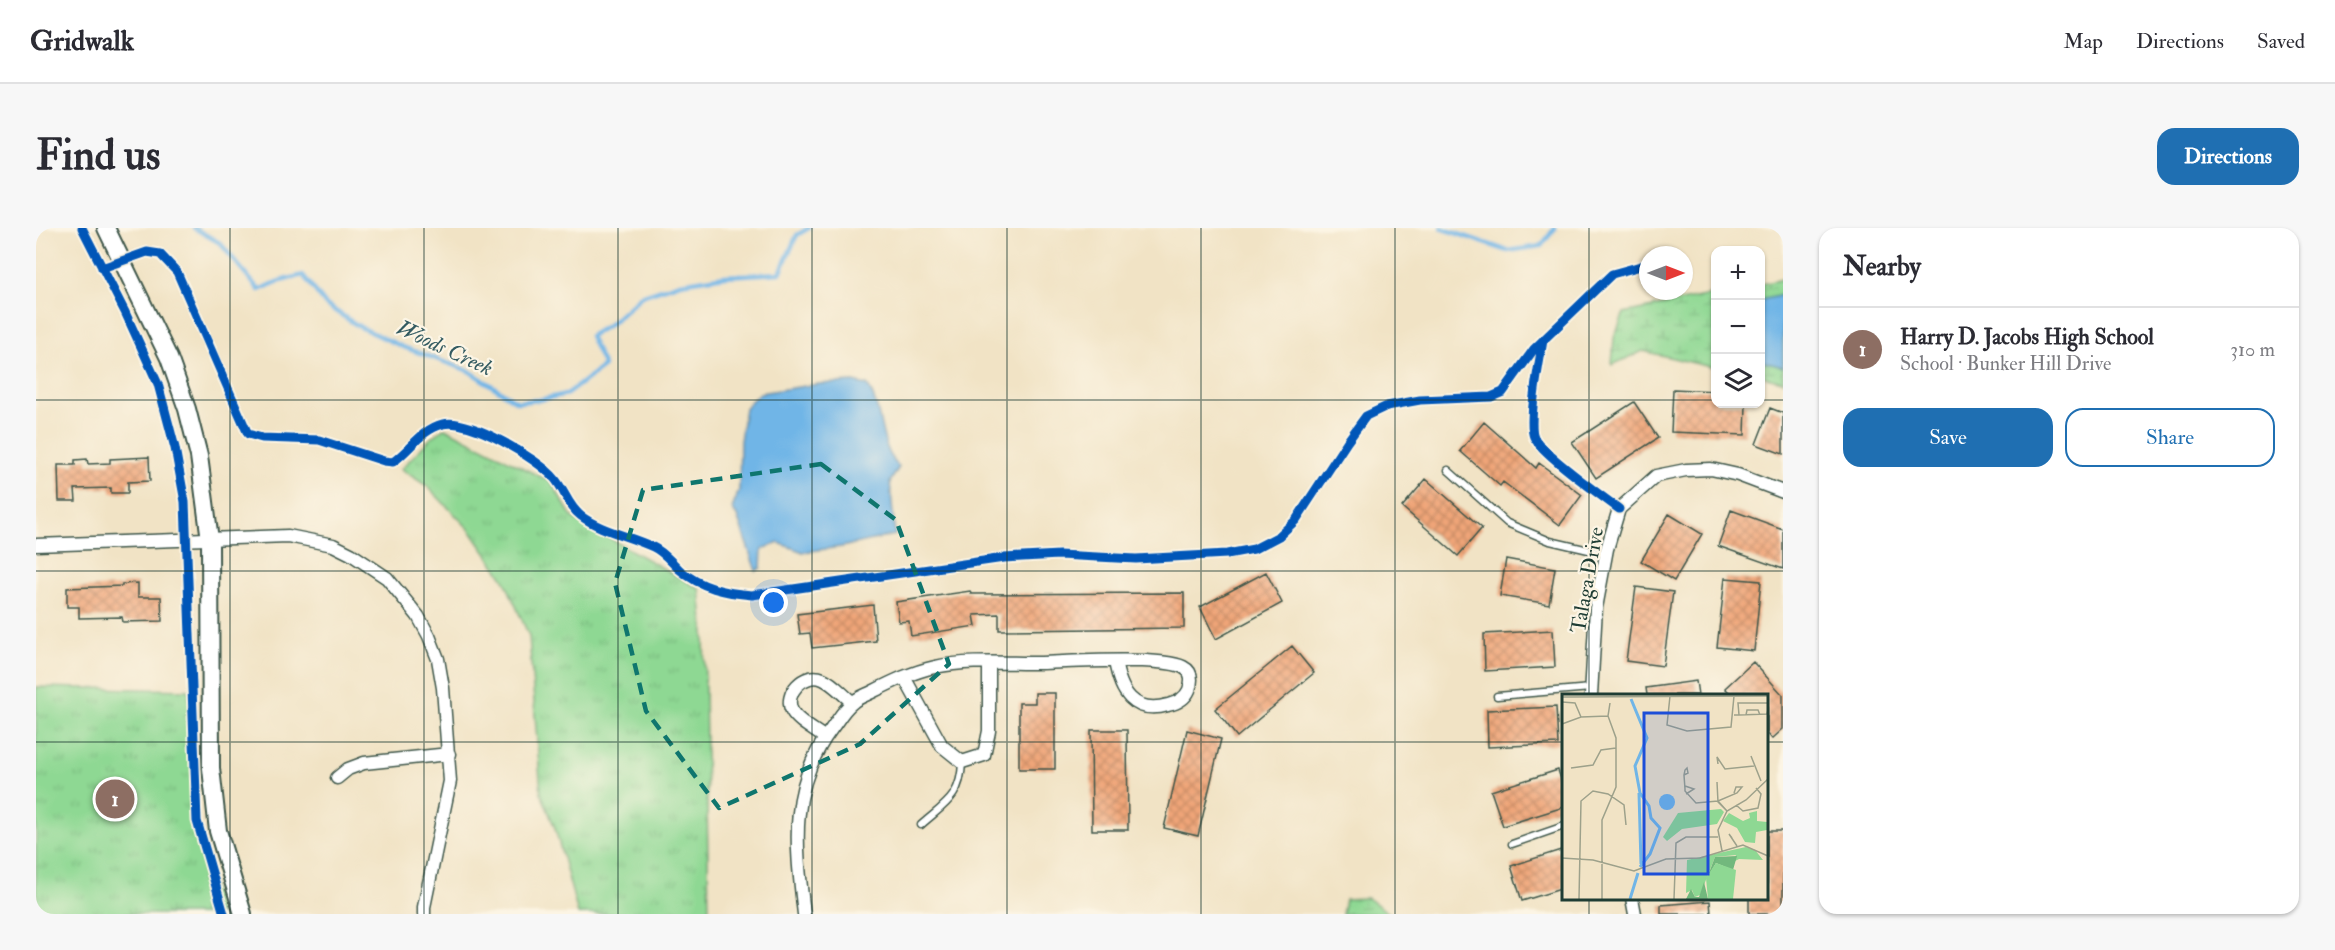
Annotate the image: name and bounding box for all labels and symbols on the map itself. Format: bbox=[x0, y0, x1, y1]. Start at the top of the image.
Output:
north arrow bbox=[1639, 246, 1693, 300]
water label: Woods Creek bbox=[392, 313, 497, 382]
street label: Talaga Drive bbox=[1565, 525, 1610, 635]
your location bbox=[759, 588, 788, 617]
inset map bbox=[1562, 694, 1768, 899]
pin: 1 bbox=[96, 776, 134, 822]

